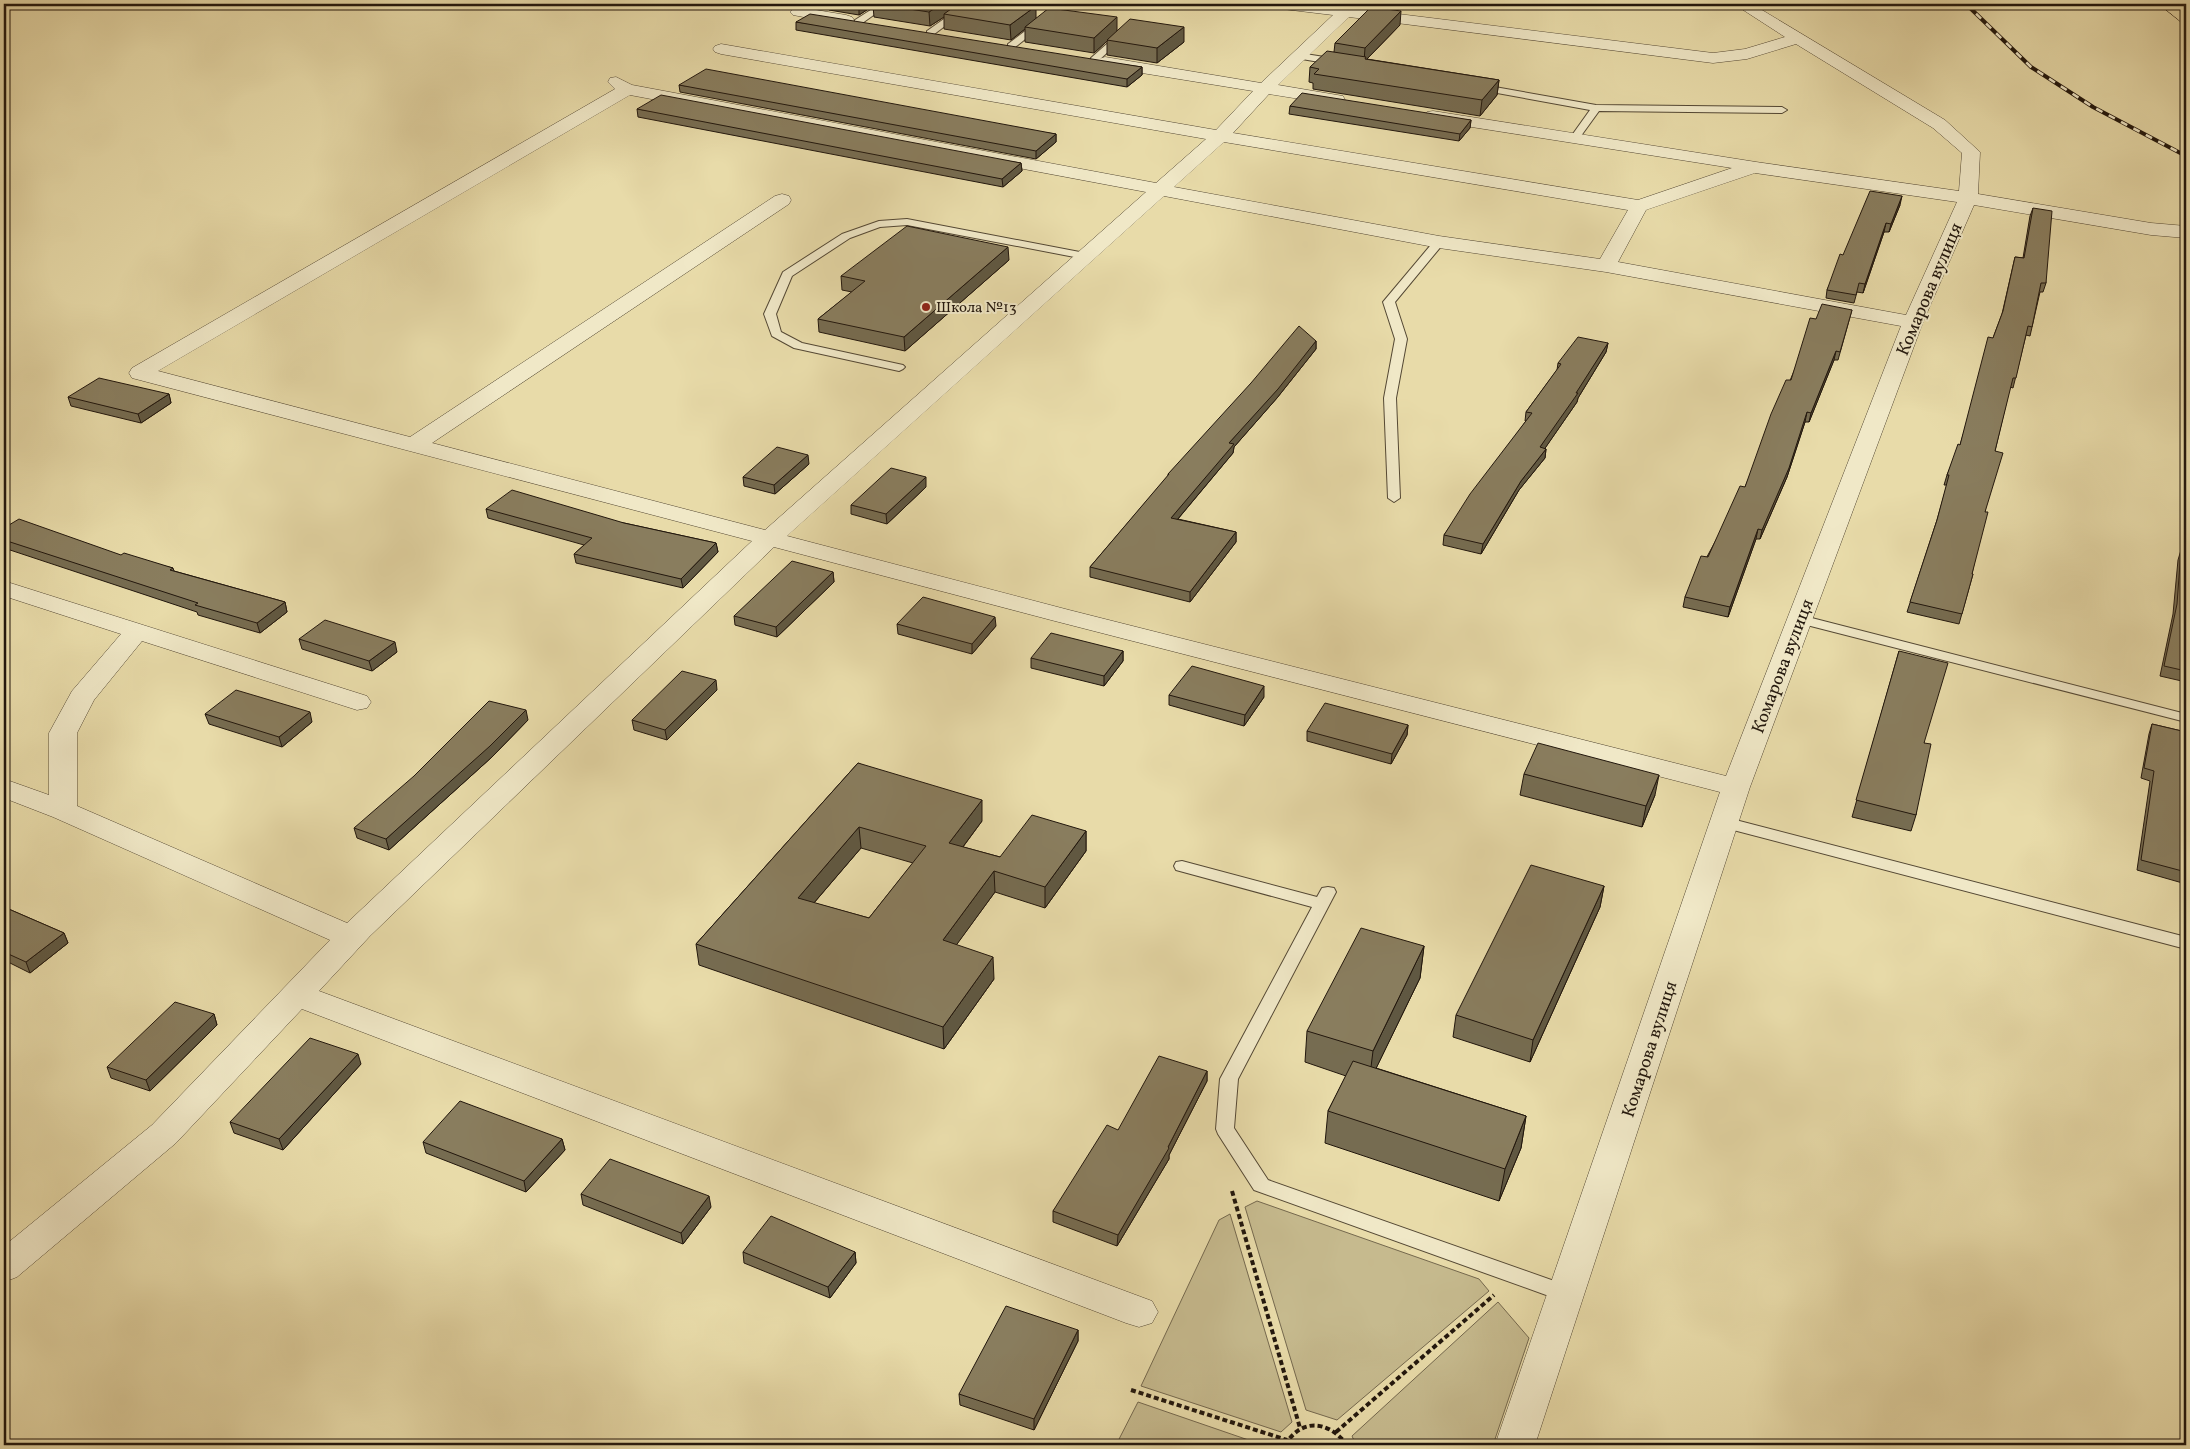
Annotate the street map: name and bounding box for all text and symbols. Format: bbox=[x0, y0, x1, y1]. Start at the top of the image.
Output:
street label: Комарова вулиця bbox=[1891, 219, 1970, 360]
place label: Школа №13 bbox=[936, 298, 1017, 319]
marker: Школа №13 bbox=[920, 301, 932, 313]
street label: Комарова вулиця bbox=[1746, 596, 1821, 737]
street label: Комарова вулиця bbox=[1617, 978, 1684, 1121]

